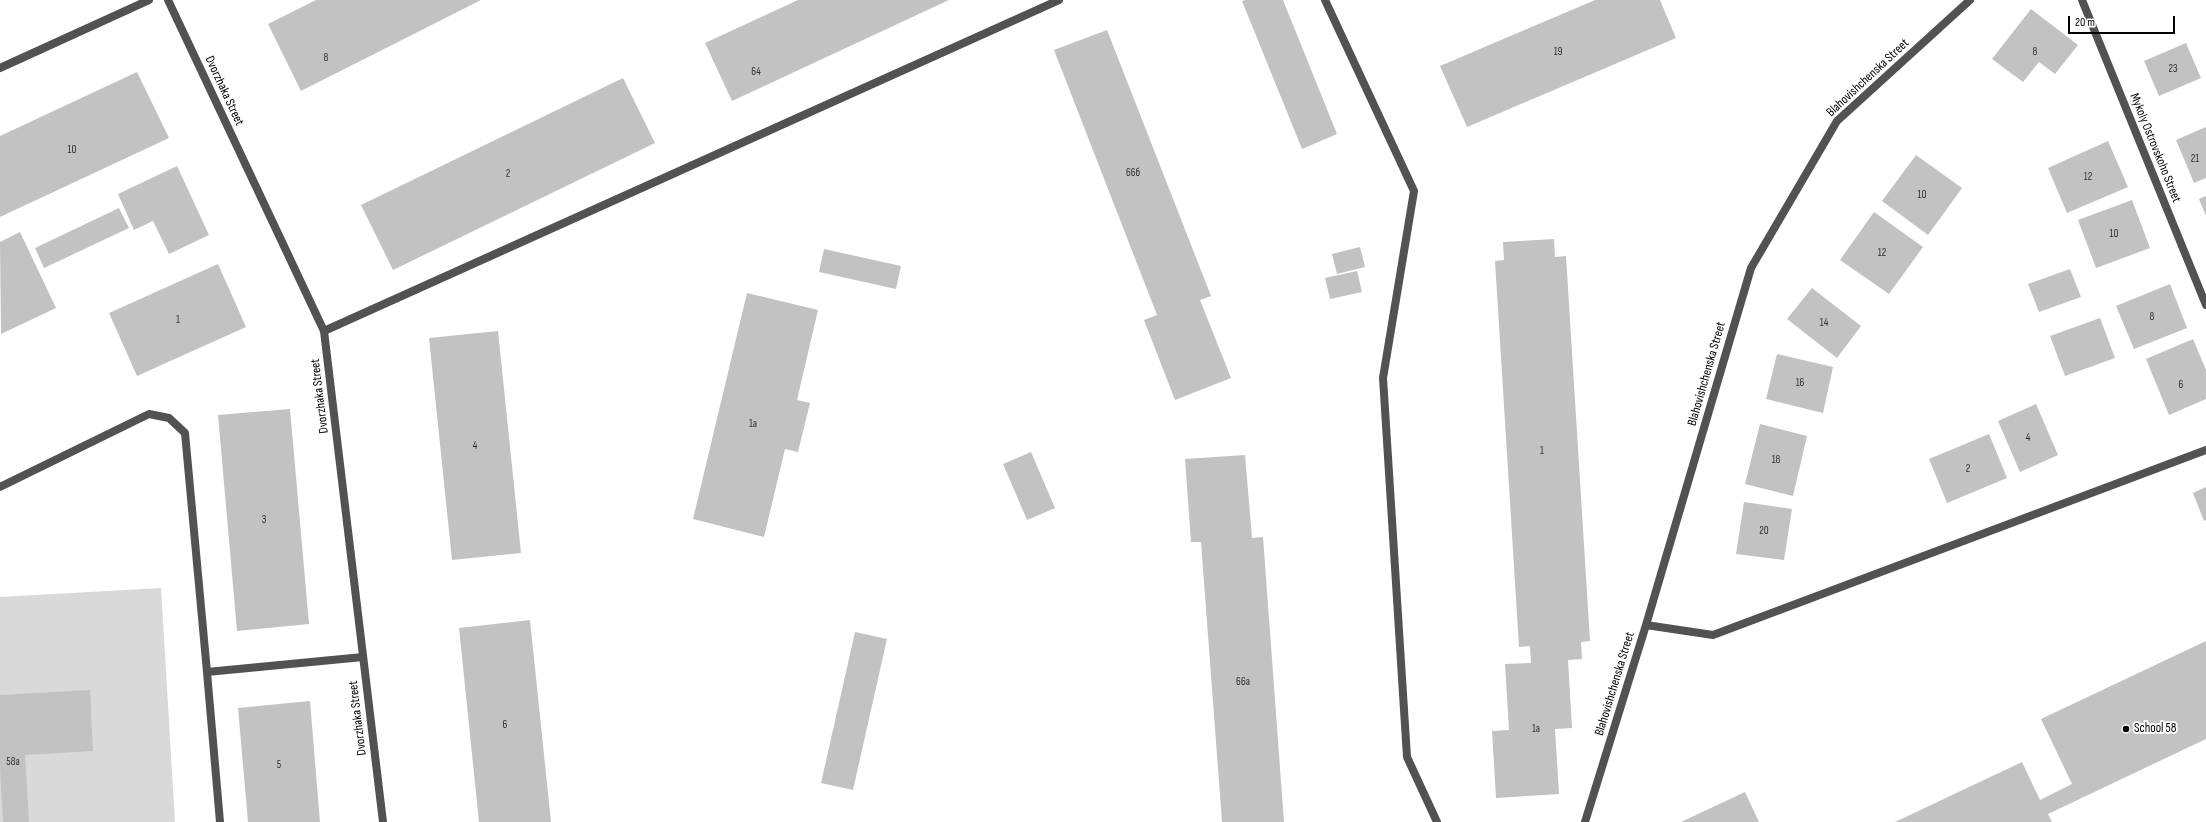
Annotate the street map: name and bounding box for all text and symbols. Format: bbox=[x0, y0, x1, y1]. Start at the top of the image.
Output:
scale bar bbox=[2070, 8, 2177, 34]
text: 20 m bbox=[2075, 15, 2095, 30]
street label: Blahovishchenska Street bbox=[1823, 36, 1913, 120]
house number: 19 bbox=[1554, 45, 1562, 59]
house number: 8 bbox=[2033, 45, 2037, 59]
house number: 8 bbox=[324, 51, 328, 65]
street label: Dvorzhaka Street bbox=[201, 54, 247, 128]
house number: 23 bbox=[2168, 62, 2178, 76]
house number: 64 bbox=[751, 65, 761, 79]
street label: Mykoly Ostrovskoho Street bbox=[2126, 91, 2184, 205]
house number: 10 bbox=[68, 143, 76, 157]
house number: 21 bbox=[2191, 152, 2199, 166]
house number: 66б bbox=[1126, 166, 1140, 180]
house number: 2 bbox=[506, 167, 510, 181]
house number: 12 bbox=[2084, 170, 2092, 184]
house number: 10 bbox=[1918, 188, 1926, 202]
house number: 10 bbox=[2110, 227, 2118, 241]
house number: 12 bbox=[1878, 246, 1886, 260]
house number: 8 bbox=[2150, 310, 2154, 324]
house number: 1 bbox=[176, 313, 180, 327]
house number: 14 bbox=[1820, 316, 1828, 330]
street label: Blahovishchenska Street bbox=[1685, 320, 1729, 428]
street label: Dvorzhaka Street bbox=[308, 358, 332, 434]
house number: 16 bbox=[1796, 376, 1804, 390]
house number: 6 bbox=[2179, 378, 2183, 392]
house number: 1а bbox=[749, 417, 757, 431]
house number: 4 bbox=[2026, 431, 2030, 445]
house number: 4 bbox=[473, 439, 477, 453]
house number: 1 bbox=[1540, 444, 1544, 458]
house number: 18 bbox=[1772, 453, 1780, 467]
house number: 2 bbox=[1966, 462, 1970, 476]
house number: 3 bbox=[262, 513, 266, 527]
house number: 20 bbox=[1759, 524, 1769, 538]
street label: Blahovishchenska Street bbox=[1592, 630, 1638, 738]
house number: 66а bbox=[1236, 675, 1250, 689]
street label: Dvorzhaka Street bbox=[346, 680, 370, 756]
house number: 6 bbox=[503, 718, 507, 732]
place label: School 58 bbox=[2134, 721, 2177, 737]
house number: 1а bbox=[1532, 722, 1540, 736]
marker: School 58 bbox=[2121, 724, 2131, 734]
house number: 58а bbox=[6, 755, 20, 769]
house number: 5 bbox=[277, 758, 281, 772]

